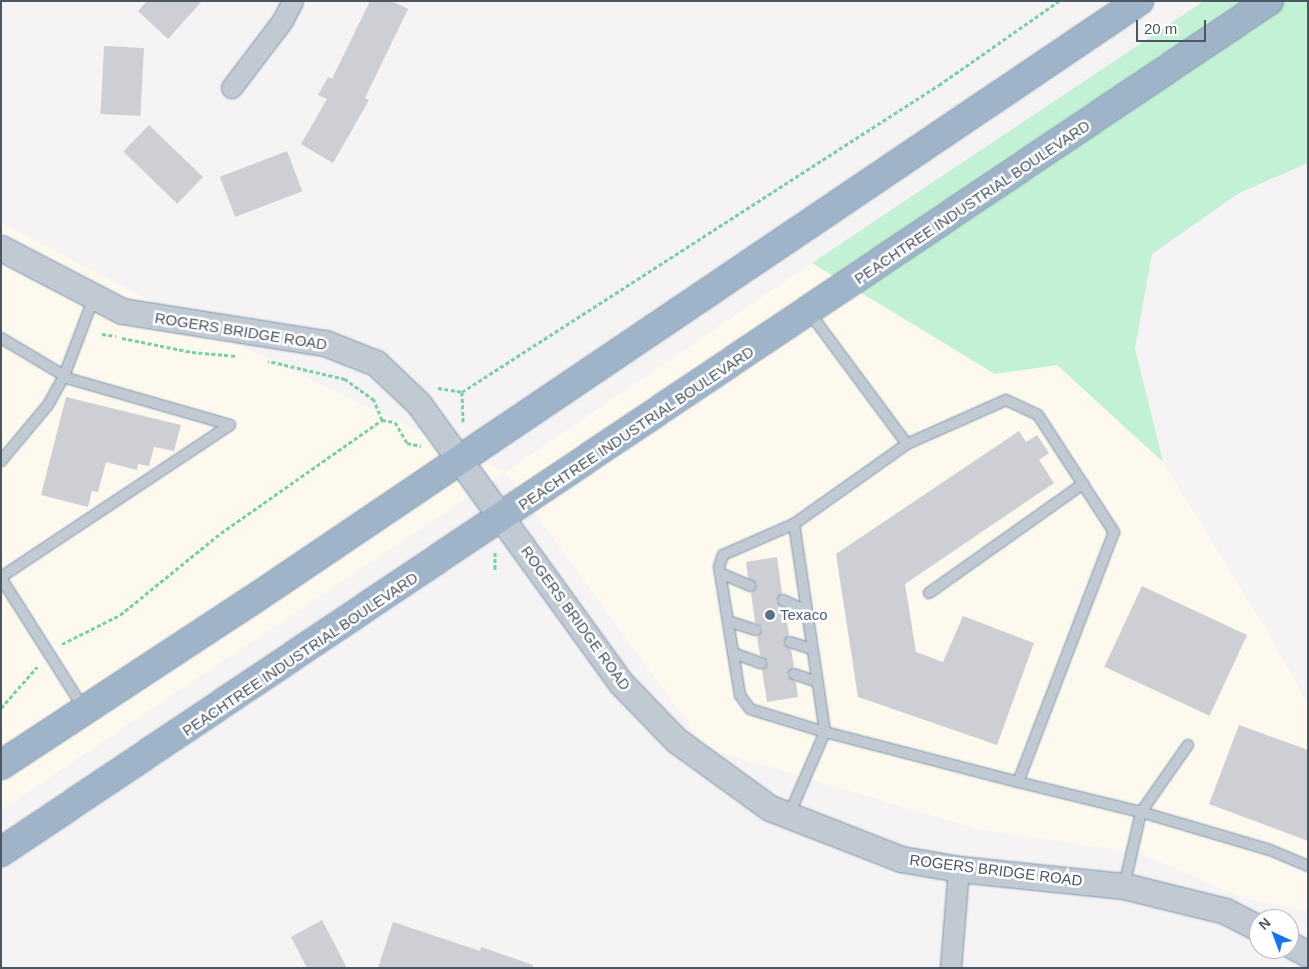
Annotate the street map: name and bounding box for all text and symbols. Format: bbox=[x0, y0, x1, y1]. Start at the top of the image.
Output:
scale bar bbox=[1139, 10, 1209, 42]
text: 20 m bbox=[1144, 20, 1177, 37]
street label: PEACHTREE INDUSTRIAL BOULEVARD bbox=[851, 116, 1093, 288]
street label: ROGERS BRIDGE ROAD bbox=[154, 308, 328, 354]
street label: PEACHTREE INDUSTRIAL BOULEVARD bbox=[515, 342, 757, 514]
street label: ROGERS BRIDGE ROAD bbox=[518, 542, 634, 694]
street label: PEACHTREE INDUSTRIAL BOULEVARD bbox=[179, 568, 421, 740]
place label: Texaco bbox=[780, 606, 828, 624]
marker: Texaco bbox=[764, 609, 776, 621]
street label: ROGERS BRIDGE ROAD bbox=[908, 850, 1084, 890]
north arrow bbox=[1249, 909, 1299, 959]
text: N bbox=[1255, 914, 1274, 933]

